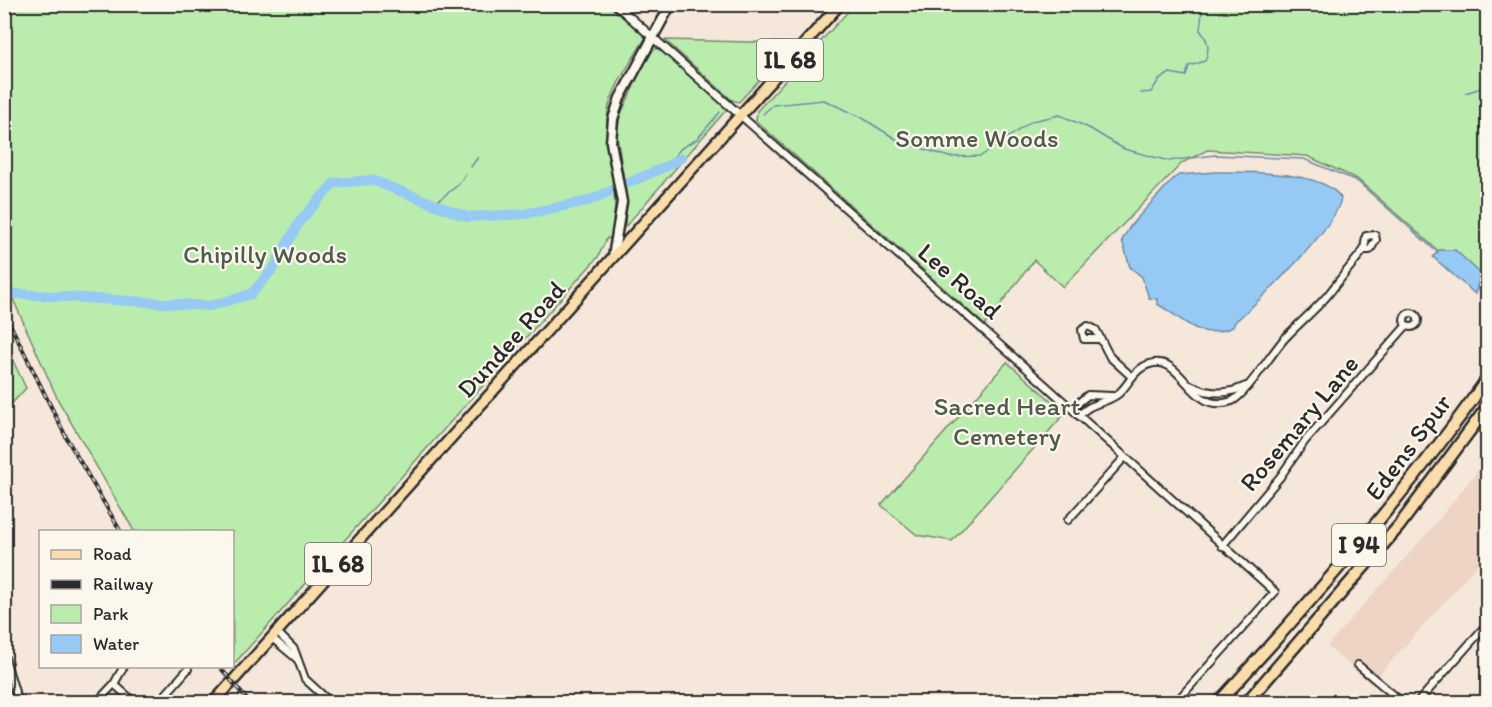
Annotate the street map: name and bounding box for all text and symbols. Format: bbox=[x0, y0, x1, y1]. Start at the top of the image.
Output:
road number: IL 68 bbox=[757, 39, 823, 81]
park label: Somme Woods bbox=[895, 122, 1059, 154]
street label: Lee Road bbox=[911, 236, 1009, 327]
park label: Chipilly Woods bbox=[183, 238, 347, 270]
street label: Dundee Road bbox=[450, 273, 572, 404]
street label: Rosemary Lane bbox=[1233, 348, 1365, 498]
street label: Edens Spur bbox=[1358, 387, 1458, 506]
park label: Sacred Heart Cemetery bbox=[934, 390, 1081, 452]
road number: I 94 bbox=[1332, 524, 1386, 566]
legend bbox=[39, 530, 234, 668]
text: Road bbox=[93, 543, 132, 565]
road number: IL 68 bbox=[305, 543, 371, 585]
text: Railway bbox=[93, 573, 154, 595]
text: Park bbox=[93, 603, 128, 625]
text: Water bbox=[93, 633, 139, 655]

